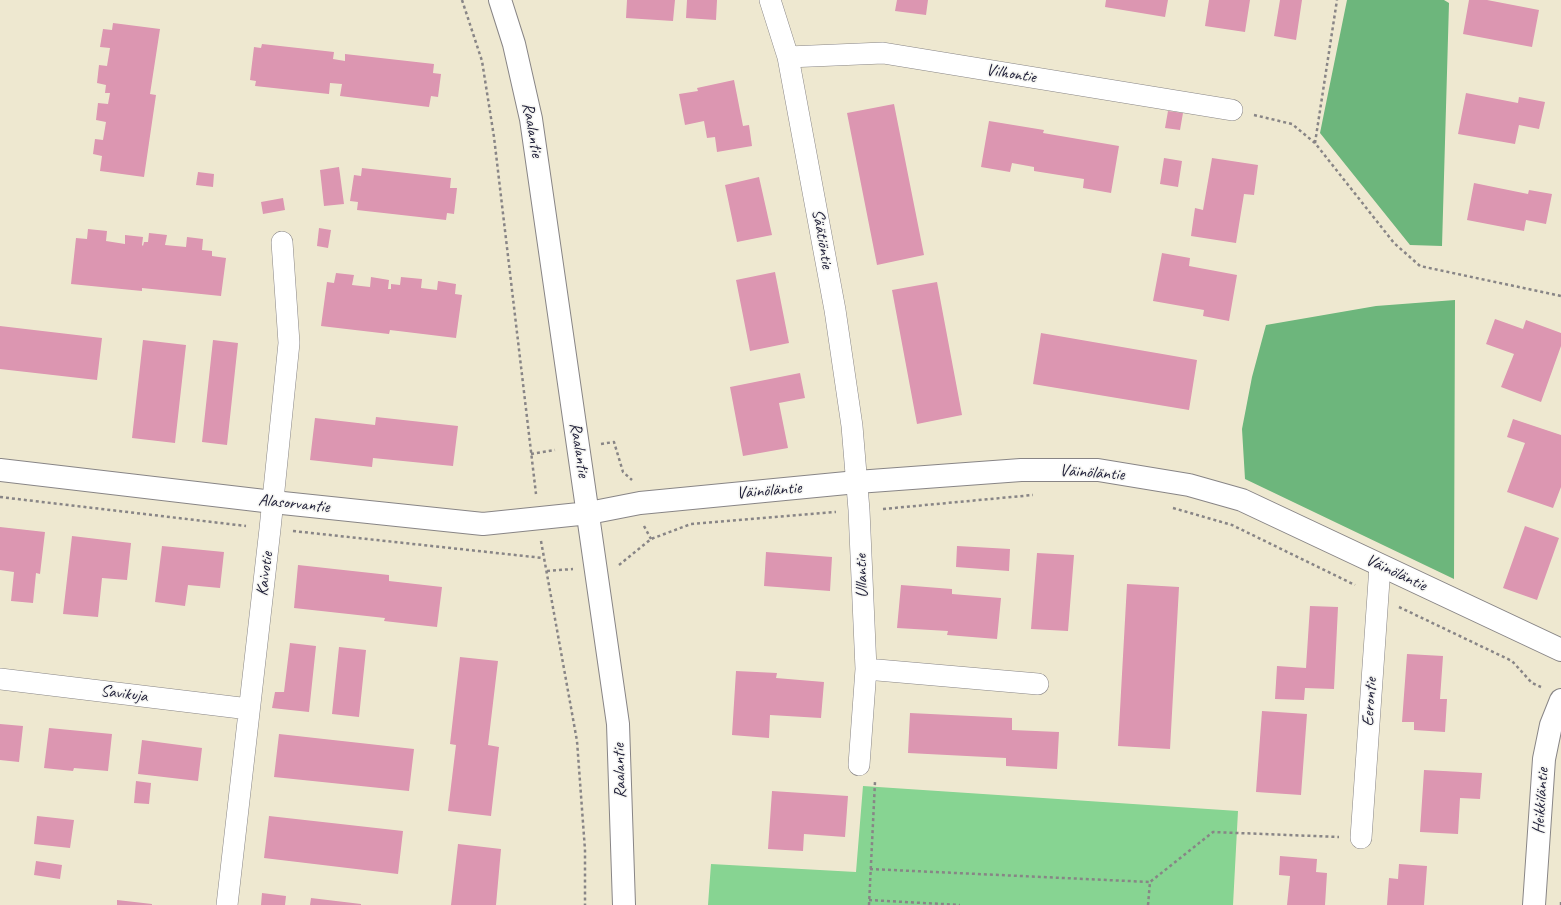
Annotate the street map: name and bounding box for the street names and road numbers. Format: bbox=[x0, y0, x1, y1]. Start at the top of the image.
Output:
street label: Vilhontie bbox=[985, 60, 1037, 88]
street label: Raalantie bbox=[517, 101, 547, 159]
street label: Säätiöntie bbox=[807, 208, 837, 270]
street label: Raalantie bbox=[565, 421, 593, 479]
street label: Väinöläntie bbox=[1059, 461, 1125, 485]
street label: Väinöläntie bbox=[736, 478, 802, 504]
street label: Alasorvantie bbox=[257, 490, 331, 518]
street label: Väinöläntie bbox=[1362, 550, 1430, 596]
street label: Kaivotie bbox=[252, 551, 278, 597]
street label: Ullantie bbox=[851, 554, 873, 598]
street label: Eerontie bbox=[1358, 677, 1382, 727]
street label: Savikuja bbox=[99, 681, 149, 707]
street label: Raalantie bbox=[609, 743, 631, 799]
street label: Heikkiläntie bbox=[1529, 767, 1553, 835]

